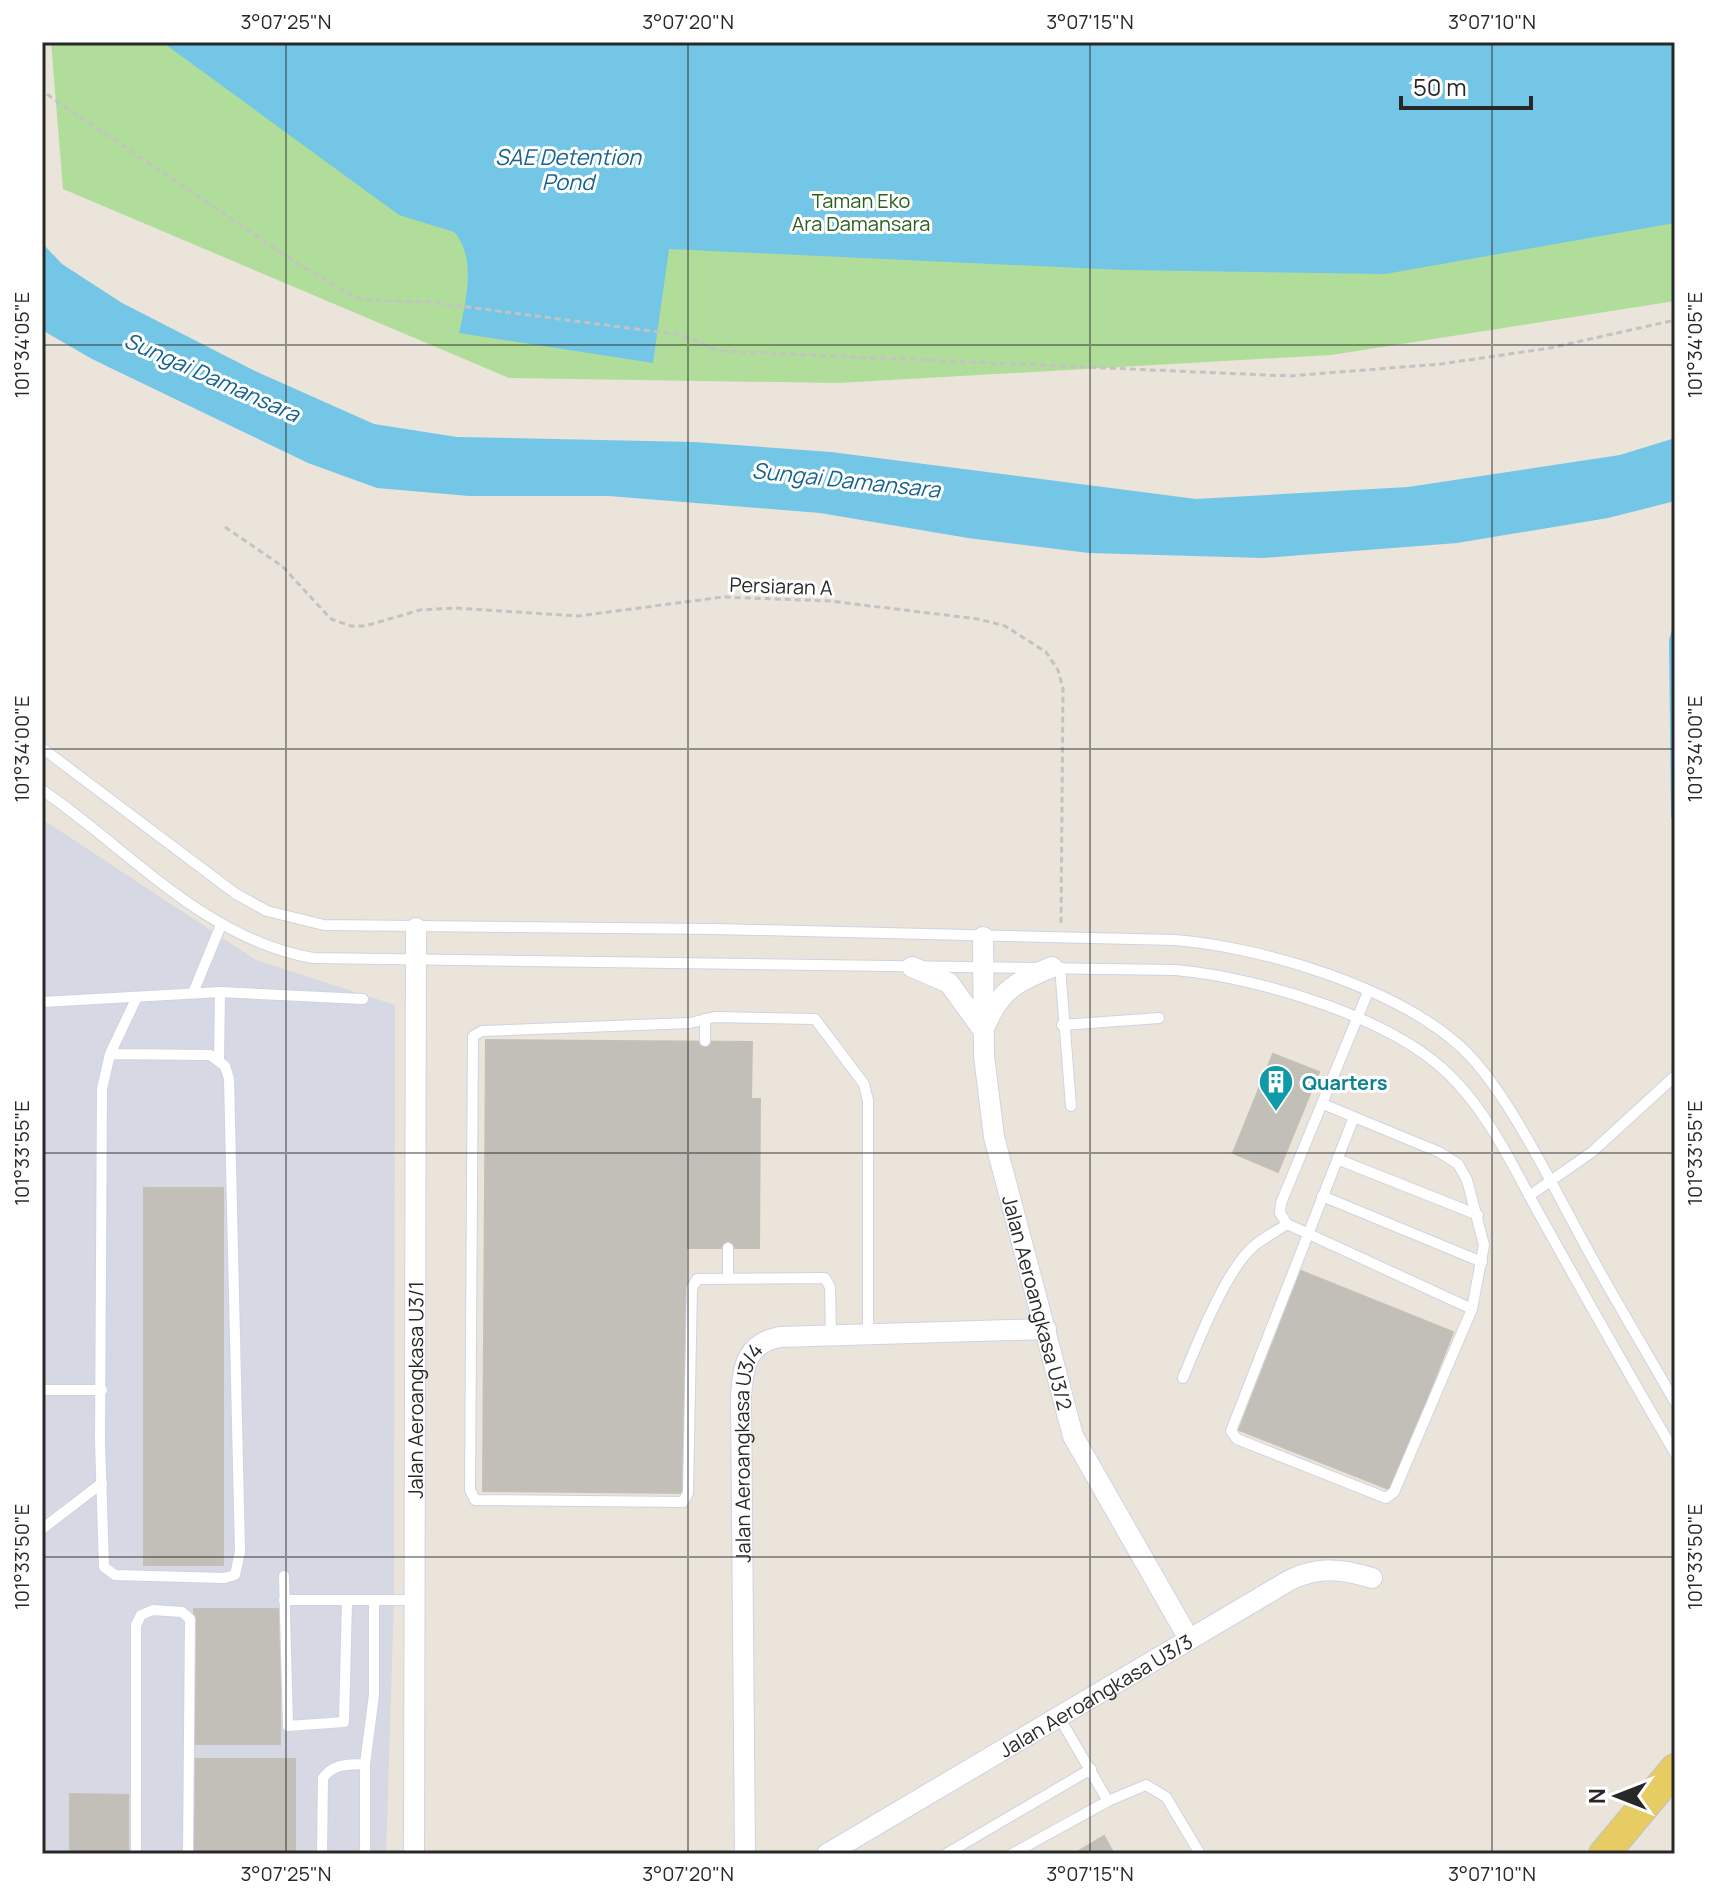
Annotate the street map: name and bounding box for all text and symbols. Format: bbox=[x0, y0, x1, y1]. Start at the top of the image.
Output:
text: 3°07'25"N bbox=[240, 8, 332, 35]
text: 3°07'20"N bbox=[642, 8, 734, 35]
text: 3°07'15"N bbox=[1046, 8, 1134, 35]
text: 3°07'10"N bbox=[1448, 8, 1536, 35]
scale bar bbox=[1401, 60, 1531, 110]
text: 50 m bbox=[1413, 70, 1467, 103]
water label: SAE Detention Pond bbox=[495, 142, 642, 197]
park label: Taman Eko Ara Damansara bbox=[792, 187, 930, 237]
text: 101°34'05"E bbox=[8, 292, 35, 398]
text: 101°34'05"E bbox=[1681, 292, 1708, 398]
water label: Sungai Damansara bbox=[120, 325, 306, 430]
water label: Sungai Damansara bbox=[750, 455, 943, 505]
street label: Persiaran A bbox=[729, 571, 833, 601]
text: 101°34'00"E bbox=[8, 696, 35, 802]
text: 101°34'00"E bbox=[1681, 696, 1708, 802]
building icon: Quarters bbox=[1257, 1063, 1295, 1113]
place label: Quarters bbox=[1302, 1069, 1388, 1096]
text: 101°33'55"E bbox=[8, 1100, 35, 1206]
text: 101°33'55"E bbox=[1681, 1100, 1708, 1206]
street label: Jalan Aeroangkasa U3/2 bbox=[996, 1192, 1079, 1413]
street label: Jalan Aeroangkasa U3/1 bbox=[401, 1281, 429, 1499]
street label: Jalan Aeroangkasa U3/4 bbox=[727, 1336, 768, 1563]
text: 101°33'50"E bbox=[8, 1504, 35, 1610]
text: 101°33'50"E bbox=[1681, 1504, 1708, 1610]
street label: Jalan Aeroangkasa U3/3 bbox=[994, 1627, 1197, 1763]
north arrow bbox=[1577, 1756, 1657, 1836]
text: N bbox=[1582, 1788, 1612, 1804]
text: 3°07'25"N bbox=[240, 1860, 332, 1887]
text: 3°07'20"N bbox=[642, 1860, 734, 1887]
text: 3°07'15"N bbox=[1046, 1860, 1134, 1887]
text: 3°07'10"N bbox=[1448, 1860, 1536, 1887]

